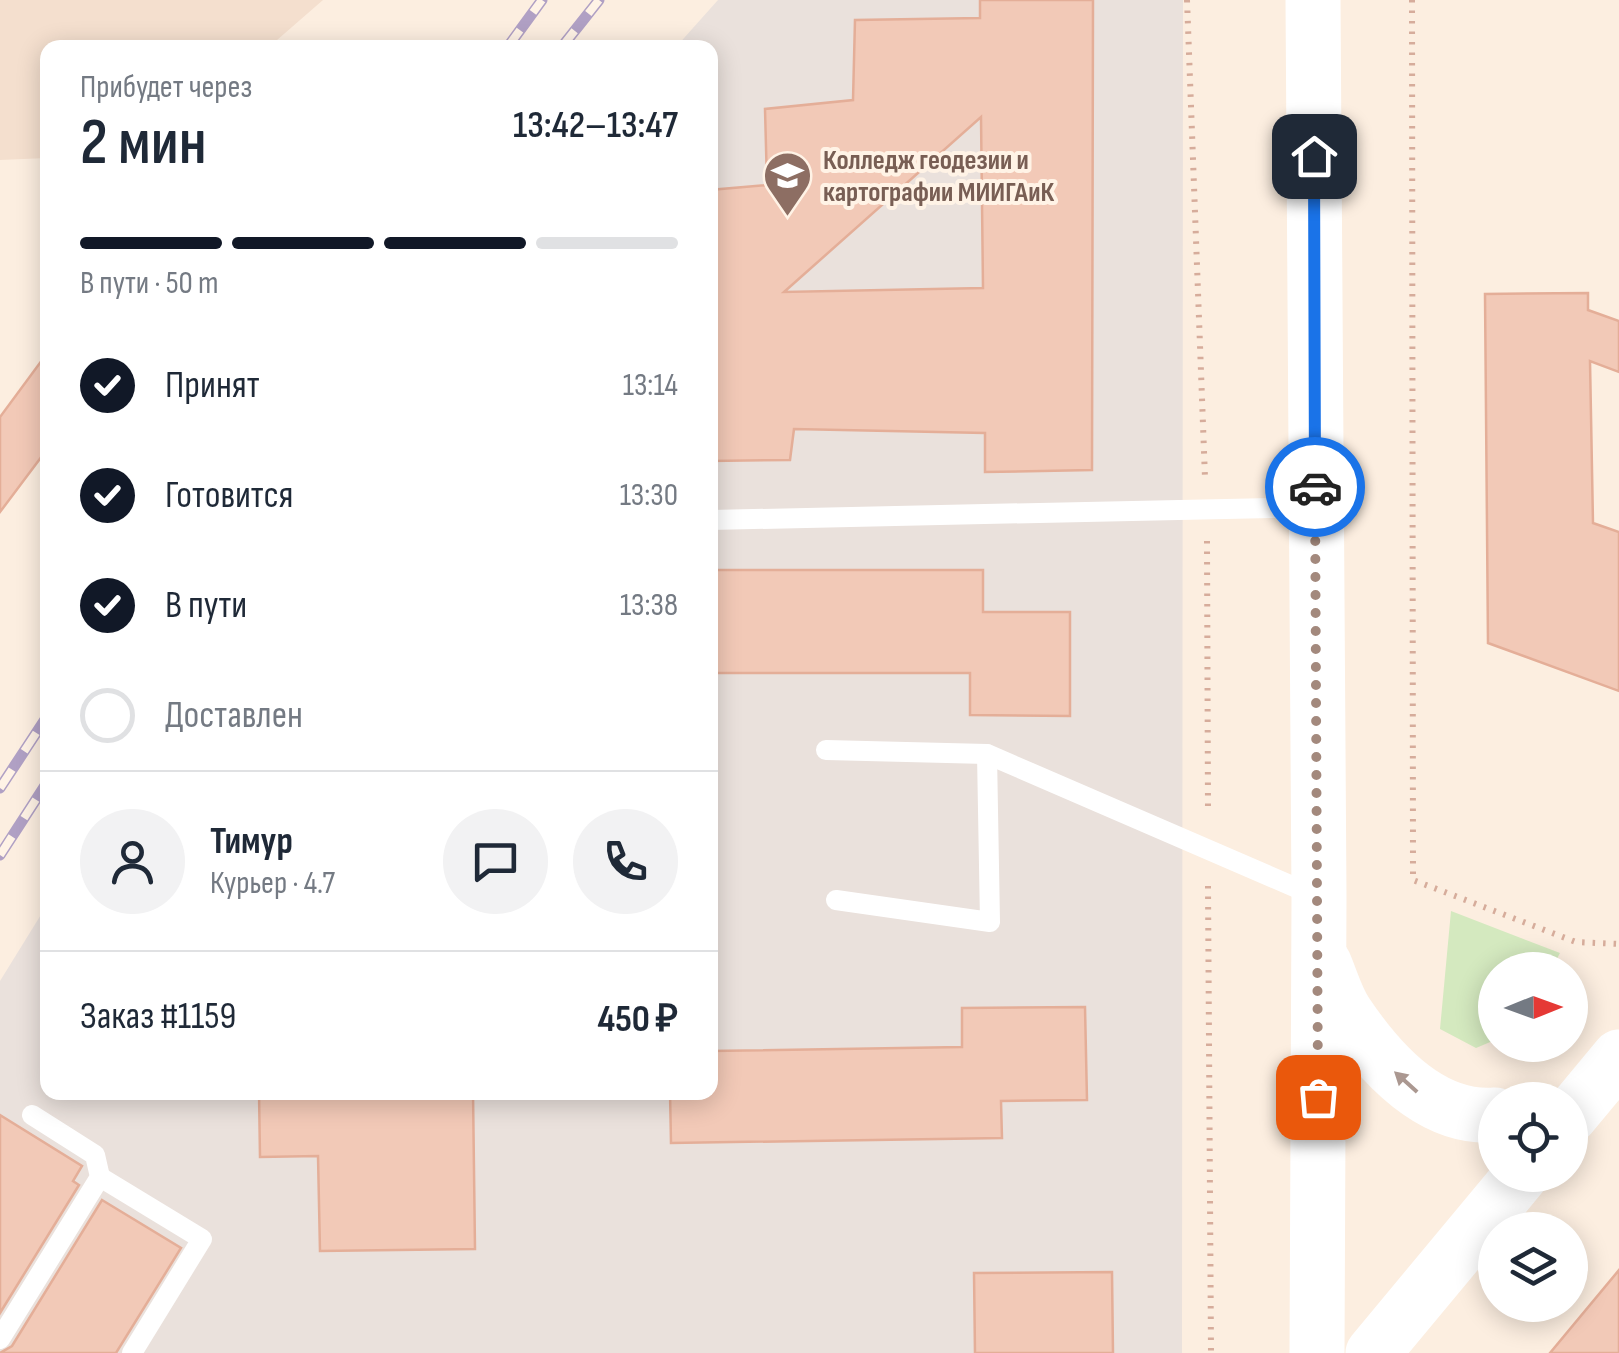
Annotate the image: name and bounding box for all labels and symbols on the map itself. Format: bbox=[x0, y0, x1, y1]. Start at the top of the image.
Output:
pin bbox=[1272, 114, 1357, 199]
place label: Колледж геодезии и картографии МИИГАиК bbox=[823, 144, 1054, 209]
school or university icon: Колледж геодезии и картографии МИИГАиК bbox=[762, 150, 814, 218]
courier bbox=[1265, 437, 1365, 537]
north arrow bbox=[1478, 952, 1588, 1062]
pin bbox=[1276, 1055, 1361, 1140]
one-way arrow bbox=[1394, 1071, 1419, 1093]

